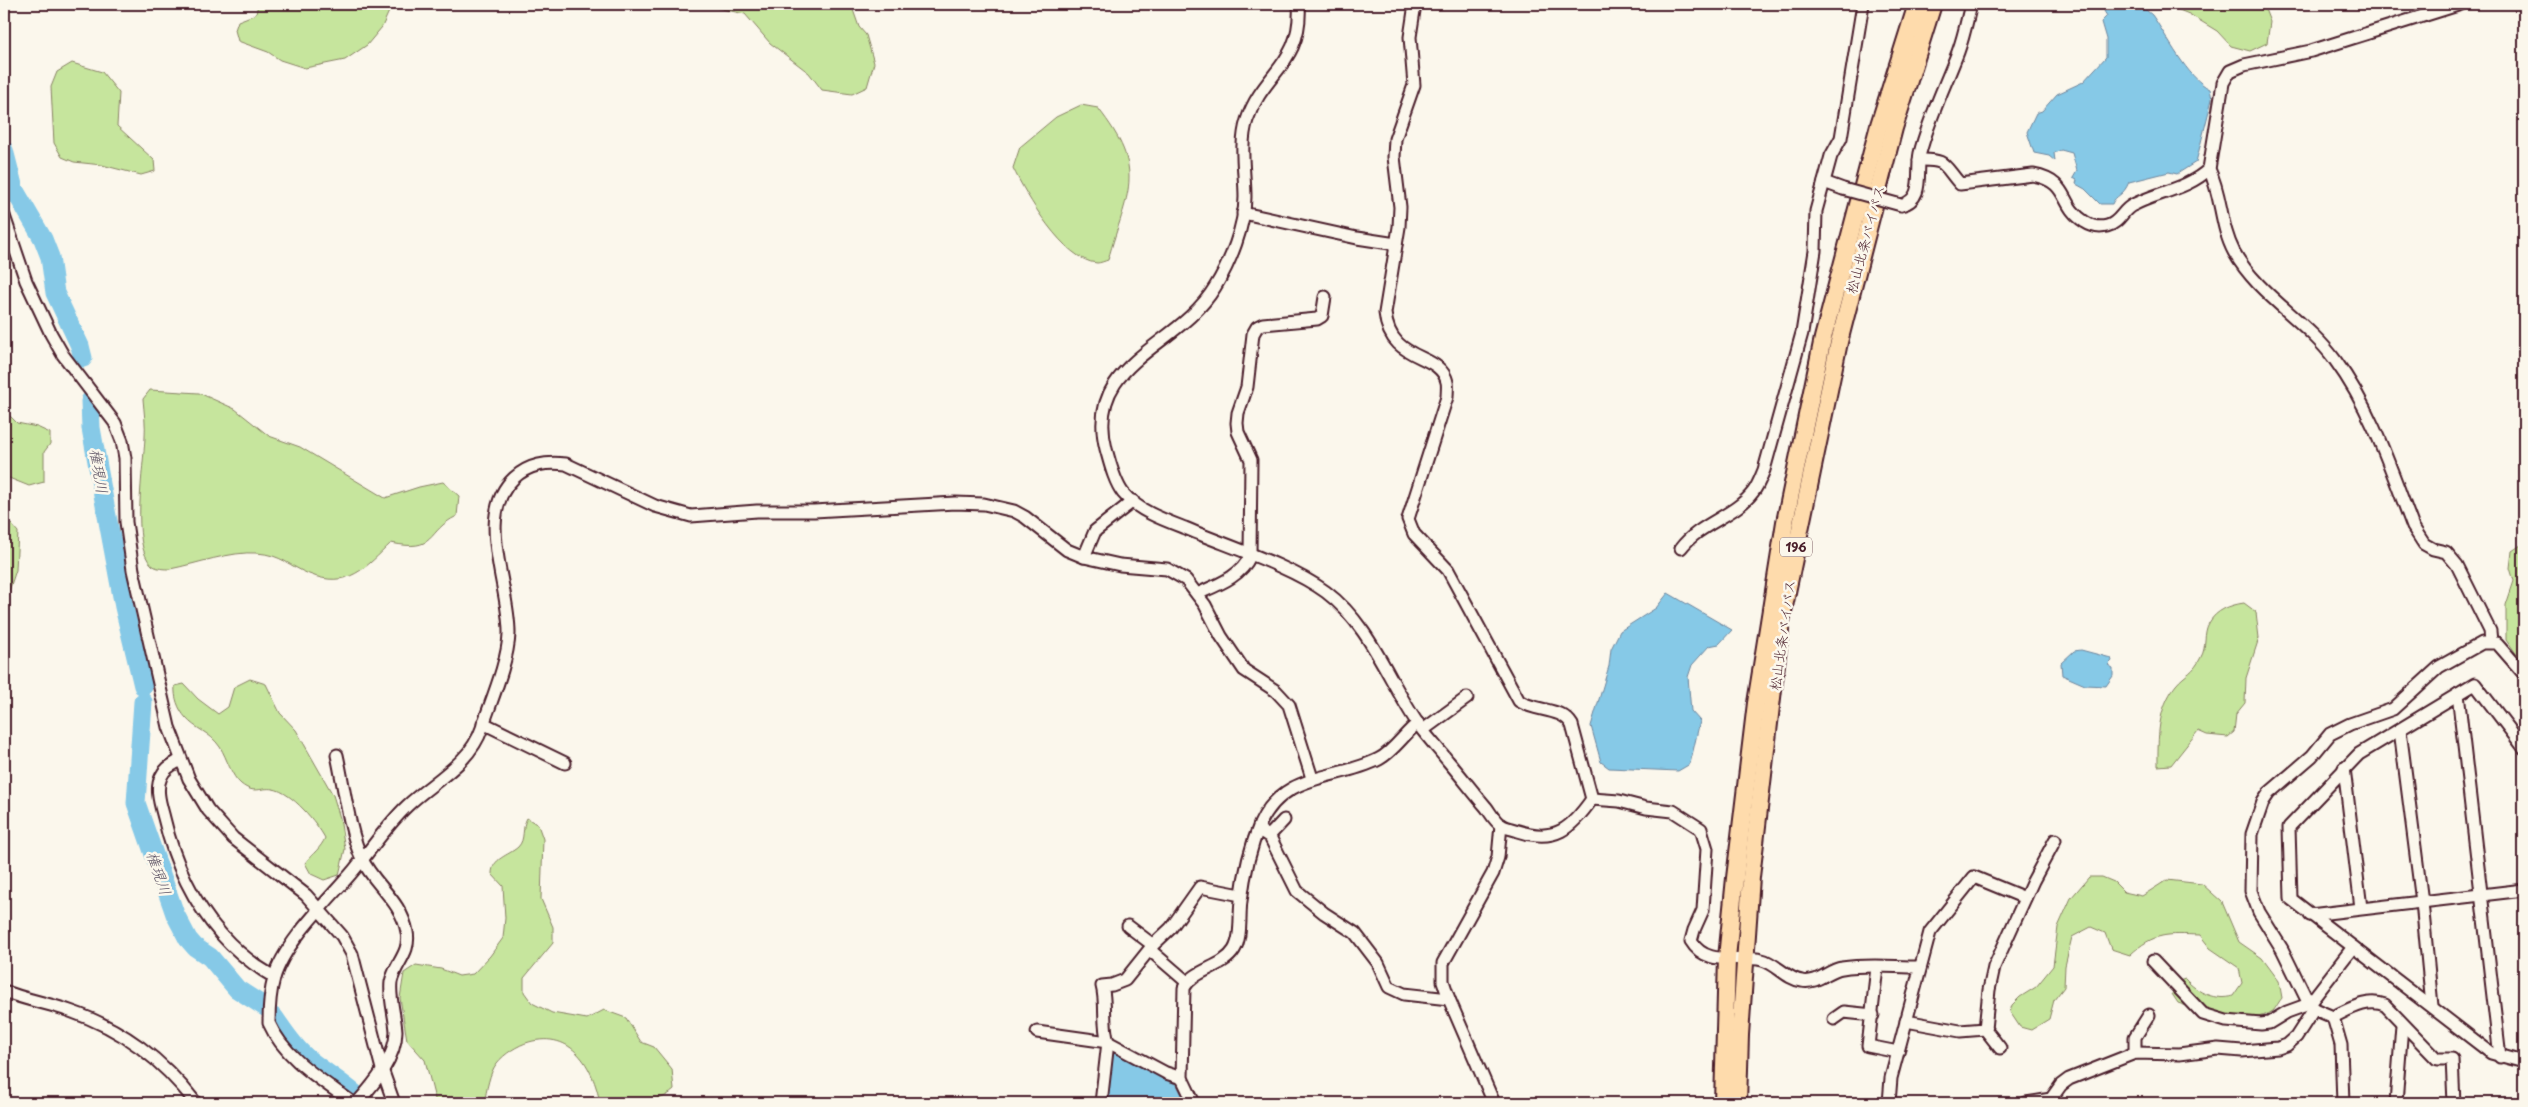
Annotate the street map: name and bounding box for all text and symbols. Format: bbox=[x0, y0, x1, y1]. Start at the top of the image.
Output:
street label: 松山北条バイパス bbox=[1840, 182, 1890, 296]
water label: 権現川 bbox=[85, 447, 115, 495]
road number: 196 bbox=[1780, 538, 1812, 556]
street label: 松山北条バイパス bbox=[1764, 578, 1800, 692]
water label: 権現川 bbox=[142, 848, 178, 898]

